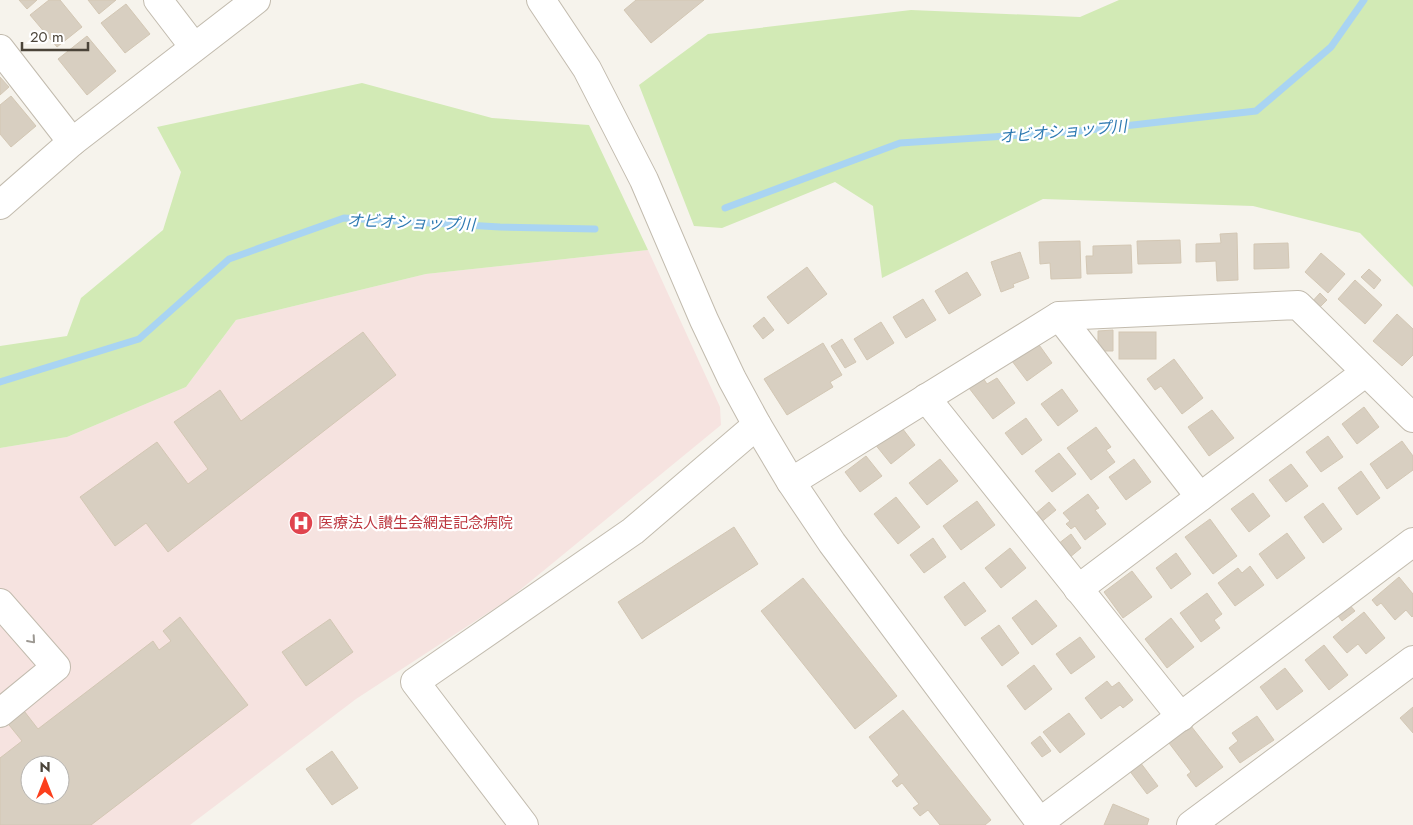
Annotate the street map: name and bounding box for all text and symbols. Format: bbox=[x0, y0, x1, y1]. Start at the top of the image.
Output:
scale bar bbox=[22, 20, 89, 52]
text: 20 m bbox=[30, 26, 64, 48]
water label: オビオショップ川 bbox=[998, 114, 1130, 149]
water label: オビオショップ川 bbox=[347, 209, 477, 236]
hospital icon: 医療法人讃生会網走記念病院 bbox=[288, 510, 314, 536]
place label: 医療法人讃生会網走記念病院 bbox=[318, 512, 513, 534]
one-way arrow bbox=[26, 635, 35, 644]
north arrow bbox=[20, 755, 70, 805]
text: N bbox=[39, 757, 51, 777]

